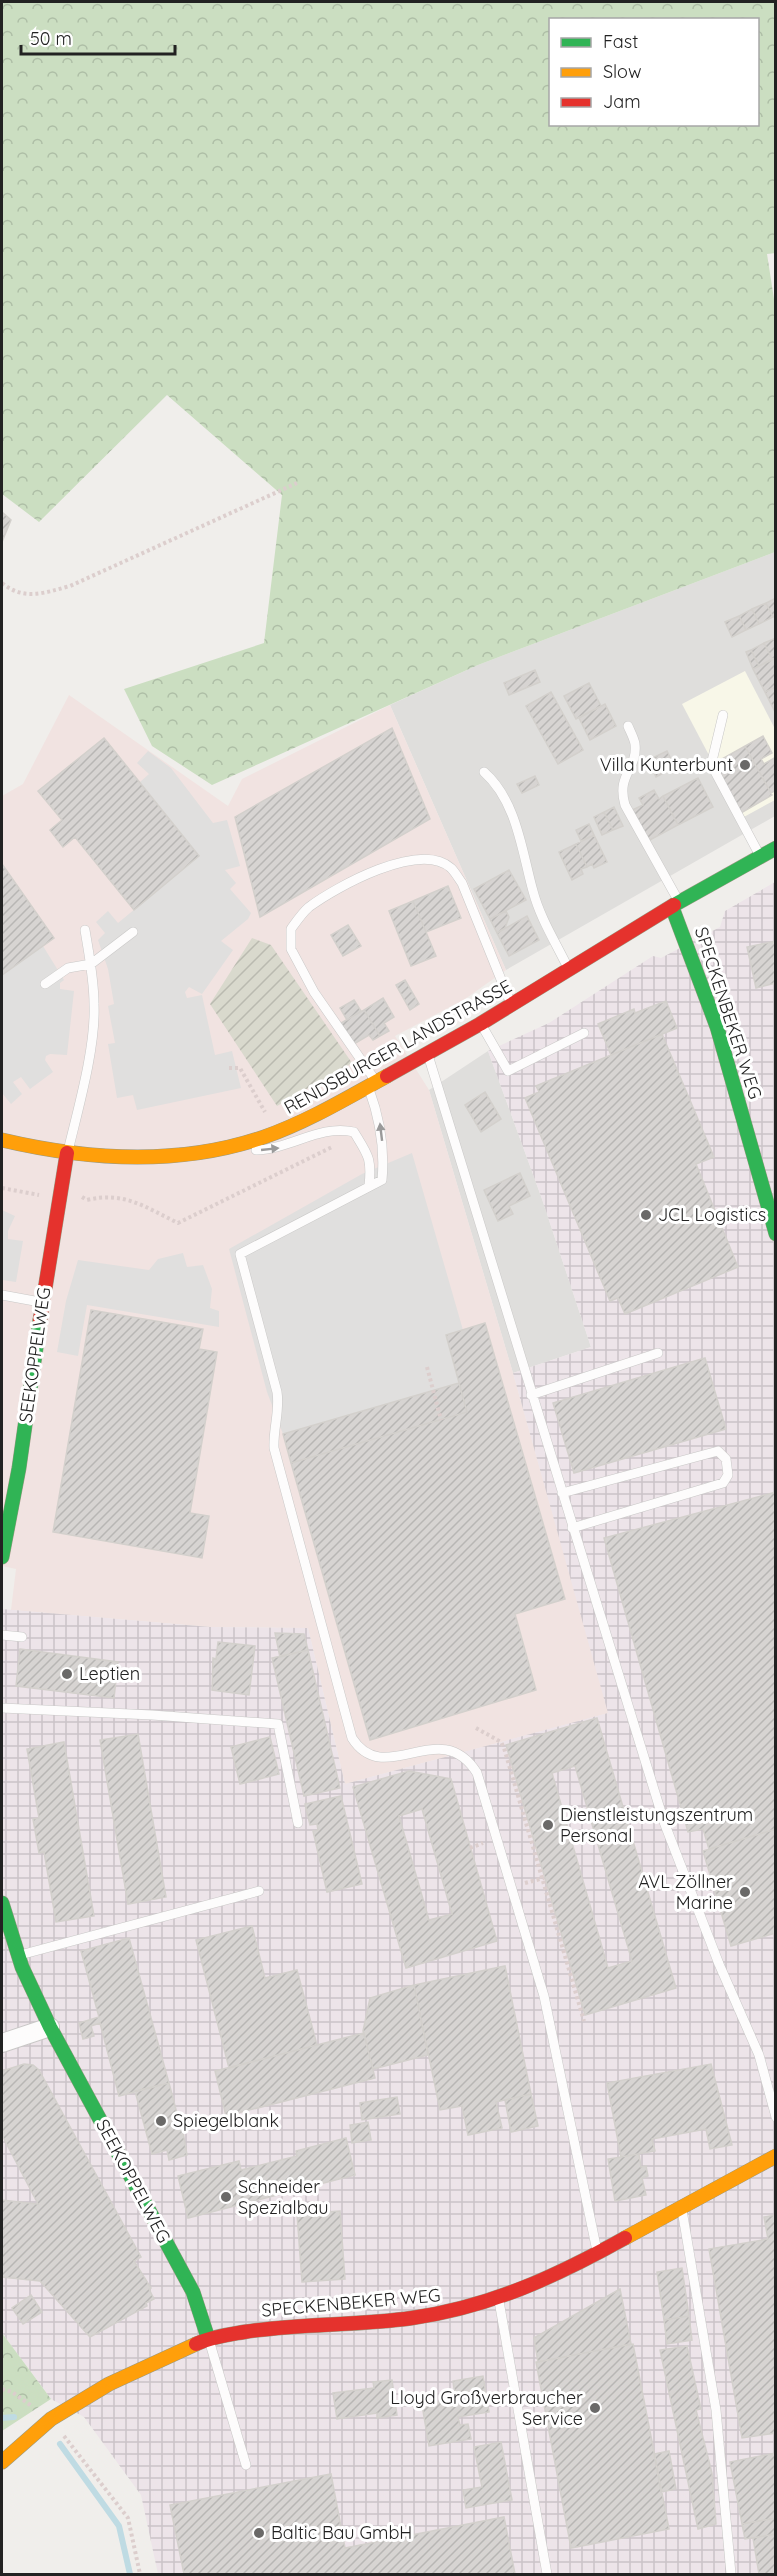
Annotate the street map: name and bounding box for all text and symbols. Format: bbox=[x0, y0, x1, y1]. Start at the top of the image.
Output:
scale bar bbox=[21, 18, 176, 56]
legend bbox=[549, 18, 759, 126]
text: 50 m bbox=[30, 27, 72, 50]
text: Fast bbox=[603, 30, 638, 53]
text: Slow bbox=[603, 60, 641, 83]
text: Jam bbox=[603, 90, 641, 113]
place label: Villa Kunterbunt bbox=[600, 753, 733, 776]
marker: Villa Kunterbunt bbox=[738, 758, 752, 772]
street label: SPECKENBEKER WEG bbox=[690, 924, 767, 1102]
street label: RENDSBURGER LANDSTRASSE bbox=[280, 974, 516, 1119]
one-way arrow bbox=[376, 1123, 385, 1142]
one-way arrow bbox=[261, 1144, 280, 1154]
place label: JCL Logistics bbox=[658, 1203, 766, 1226]
marker: JCL Logistics bbox=[639, 1208, 653, 1222]
street label: SEEKOPPELWEG bbox=[14, 1286, 55, 1424]
place label: Leptien bbox=[79, 1662, 140, 1685]
marker: Leptien bbox=[60, 1667, 74, 1681]
place label: Dienstleistungszentrum Personal bbox=[560, 1803, 753, 1847]
marker: Dienstleistungszentrum Personal bbox=[541, 1818, 555, 1832]
place label: AVL Zöllner Marine bbox=[638, 1870, 733, 1914]
marker: AVL Zöllner Marine bbox=[738, 1885, 752, 1899]
place label: Spiegelblank bbox=[173, 2109, 279, 2132]
marker: Spiegelblank bbox=[154, 2114, 168, 2128]
street label: SEEKOPPELWEG bbox=[91, 2115, 176, 2247]
place label: Schneider Spezialbau bbox=[238, 2175, 329, 2219]
marker: Schneider Spezialbau bbox=[219, 2190, 233, 2204]
street label: SPECKENBEKER WEG bbox=[260, 2283, 441, 2322]
place label: Lloyd Großverbraucher Service bbox=[390, 2386, 583, 2430]
marker: Lloyd Großverbraucher Service bbox=[588, 2401, 602, 2415]
place label: Baltic Bau GmbH bbox=[271, 2521, 412, 2544]
marker: Baltic Bau GmbH bbox=[252, 2526, 266, 2540]

